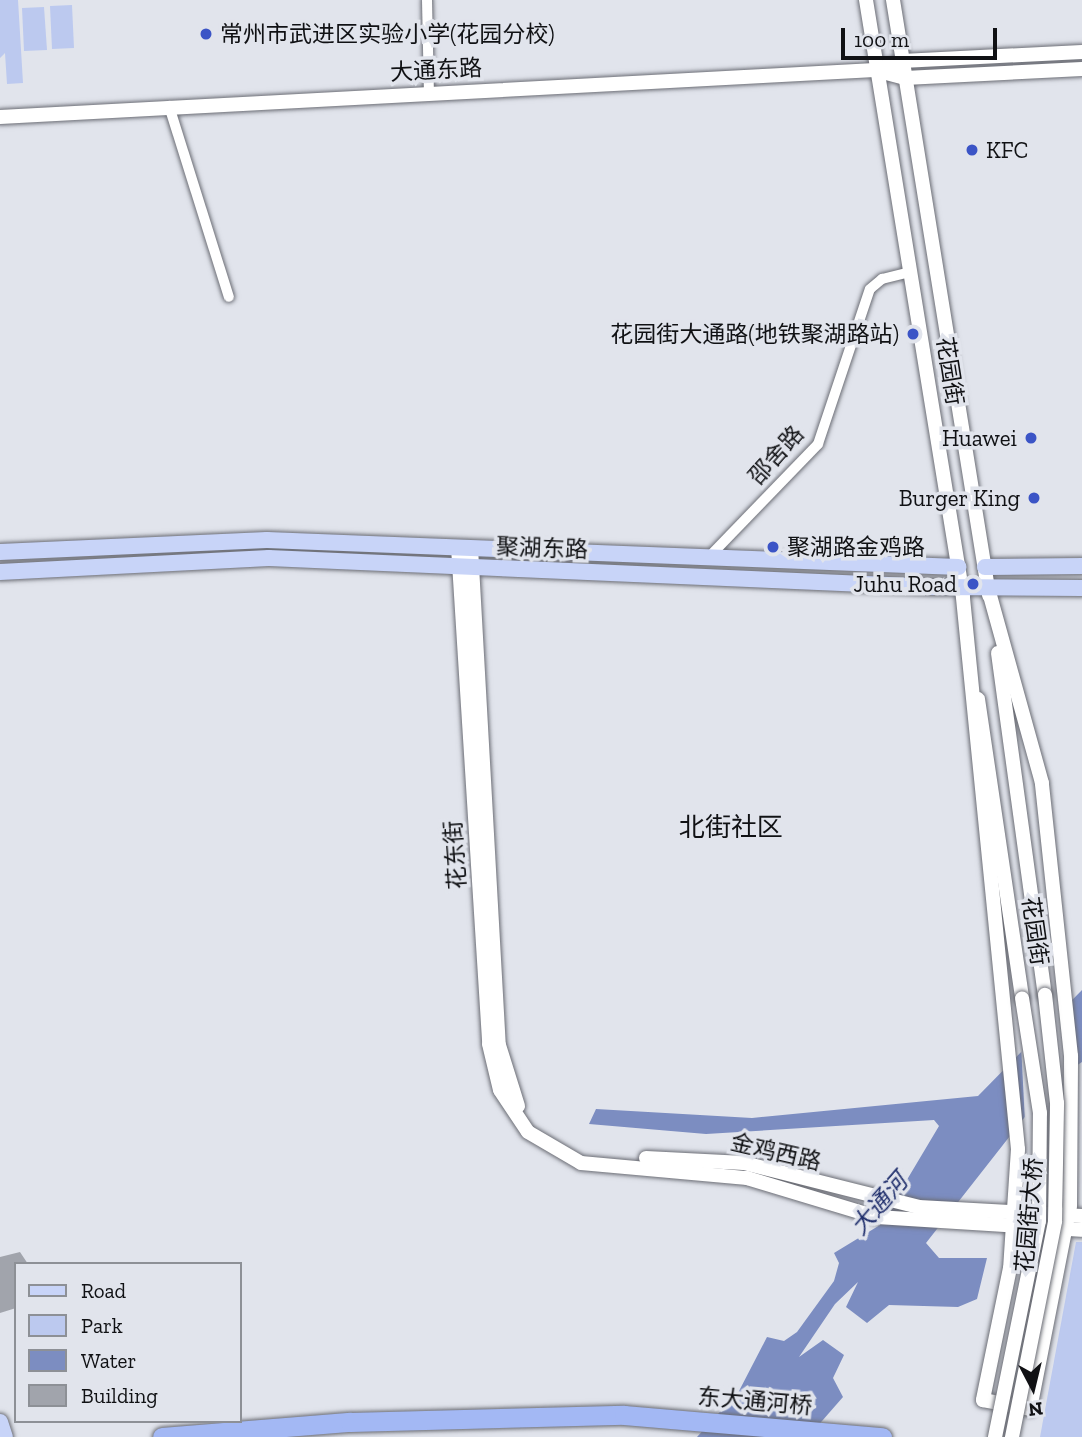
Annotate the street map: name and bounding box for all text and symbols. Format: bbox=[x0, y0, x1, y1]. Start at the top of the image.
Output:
scale bar bbox=[844, 14, 1000, 58]
place label: 常州市武进区实验小学(花园分校) bbox=[220, 20, 555, 48]
marker: 常州市武进区实验小学(花园分校) bbox=[198, 26, 214, 42]
text: 100 m bbox=[854, 27, 909, 52]
street label: 大通东路 bbox=[389, 54, 483, 86]
place label: KFC bbox=[986, 136, 1028, 164]
marker: KFC bbox=[964, 142, 980, 158]
place label: 花园街大通路(地铁聚湖路站) bbox=[610, 320, 899, 348]
marker: 花园街大通路(地铁聚湖路站) bbox=[905, 326, 921, 342]
street label: 花园街 bbox=[931, 335, 969, 407]
street label: 邵舍路 bbox=[743, 420, 809, 490]
place label: Huawei bbox=[942, 424, 1017, 452]
marker: Huawei bbox=[1023, 430, 1039, 446]
place label: Burger King bbox=[898, 484, 1020, 512]
marker: Burger King bbox=[1026, 490, 1042, 506]
street label: 聚湖东路 bbox=[496, 533, 588, 563]
place label: 聚湖路金鸡路 bbox=[787, 533, 925, 561]
marker: 聚湖路金鸡路 bbox=[765, 539, 781, 555]
place label: Juhu Road bbox=[854, 570, 957, 598]
marker: Juhu Road bbox=[963, 574, 983, 594]
district label: 北街社区 bbox=[679, 812, 783, 844]
street label: 花东街 bbox=[439, 820, 471, 890]
street label: 花园街 bbox=[1017, 895, 1053, 967]
street label: 金鸡西路 bbox=[728, 1128, 824, 1176]
street label: 花园街大桥 bbox=[1010, 1157, 1048, 1273]
water label: 大通河 bbox=[845, 1167, 913, 1241]
legend bbox=[14, 1262, 242, 1423]
text: Road bbox=[81, 1278, 126, 1303]
text: Park bbox=[81, 1313, 123, 1338]
text: Water bbox=[81, 1348, 136, 1373]
north arrow bbox=[998, 1353, 1068, 1423]
street label: 东大通河桥 bbox=[697, 1382, 813, 1420]
text: Building bbox=[81, 1383, 158, 1408]
text: N bbox=[1027, 1397, 1044, 1422]

